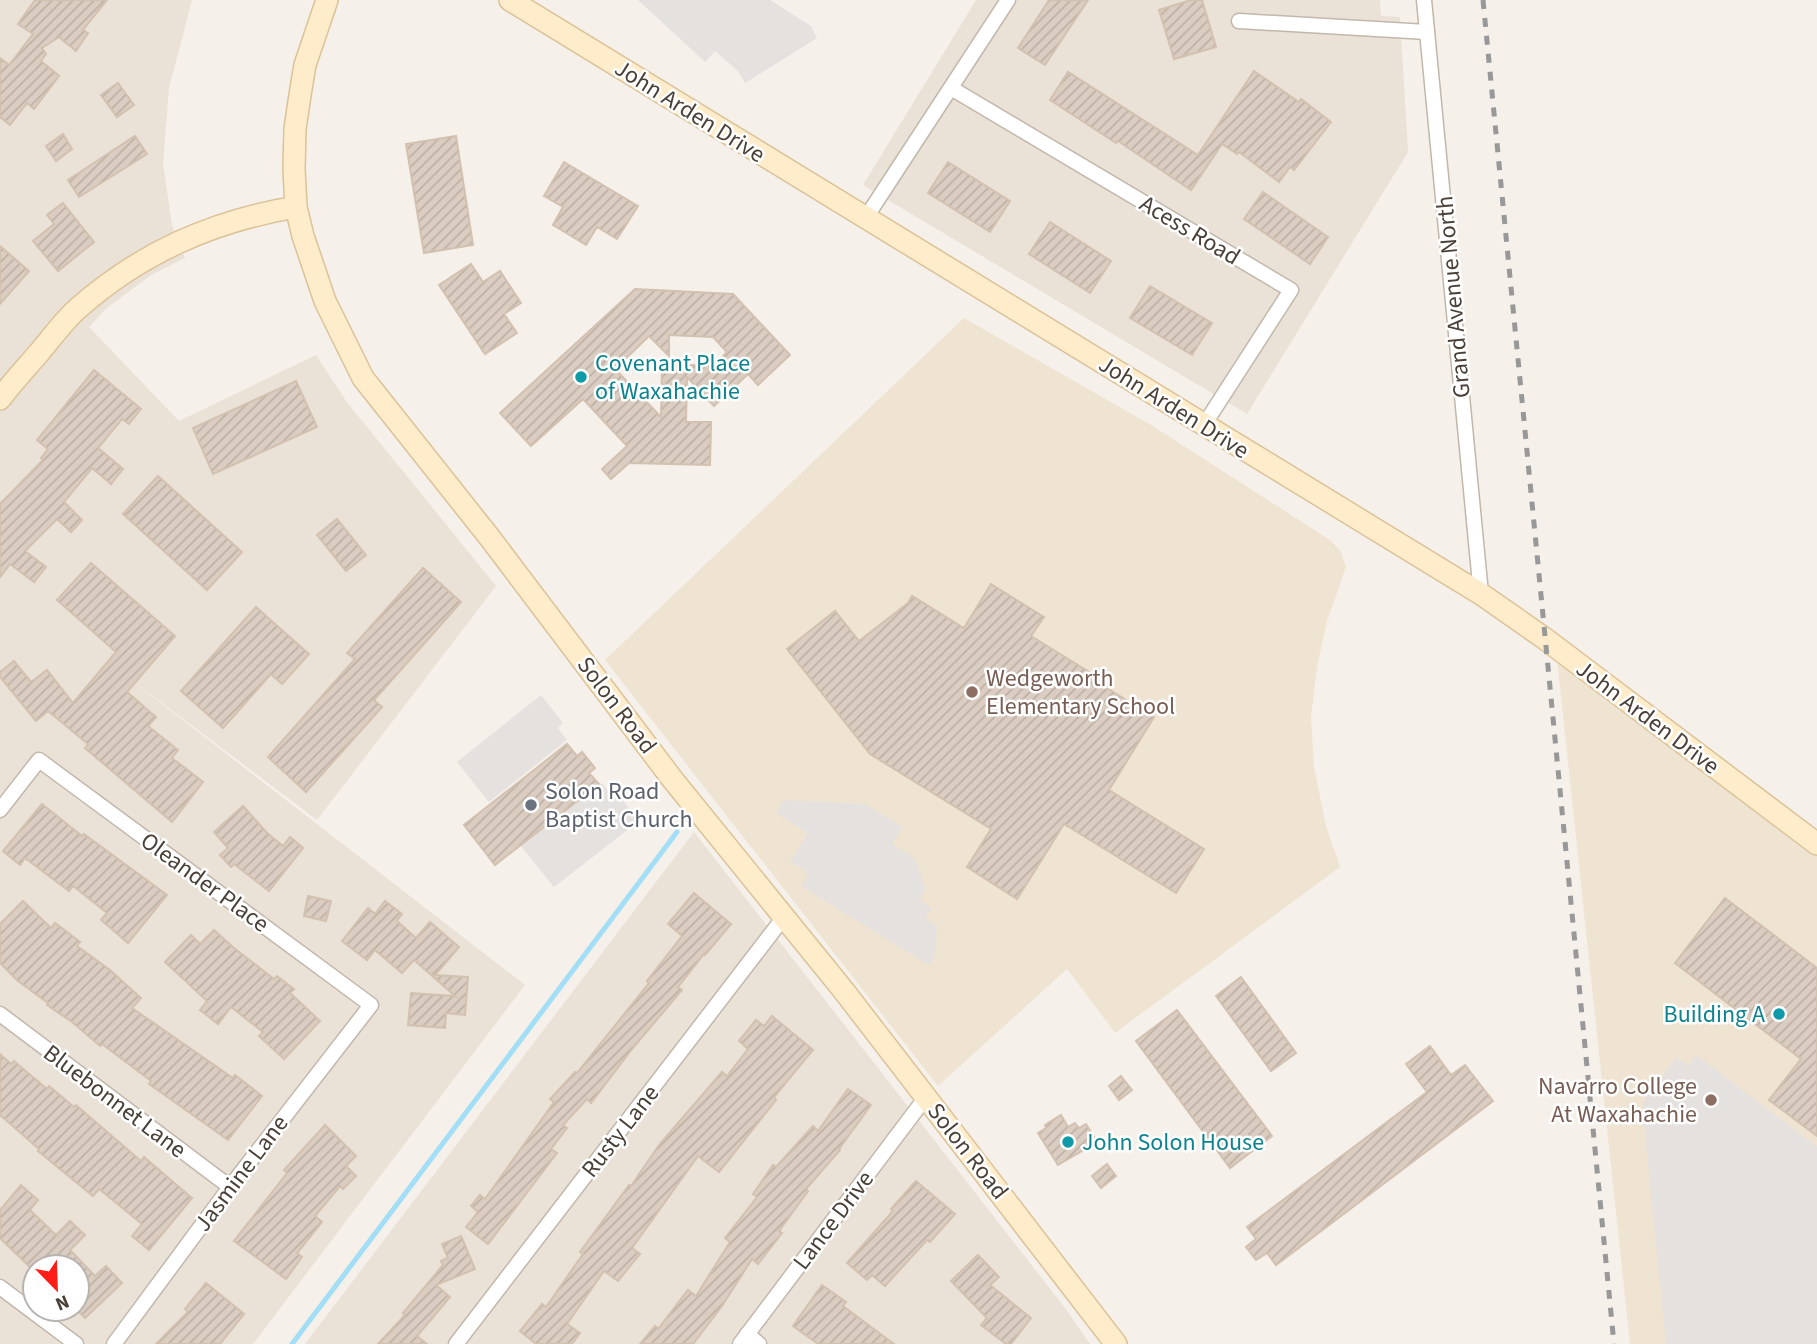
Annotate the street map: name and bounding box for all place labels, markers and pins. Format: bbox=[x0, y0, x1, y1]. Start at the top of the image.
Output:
place label: Covenant Place of Waxahachie bbox=[595, 346, 750, 409]
marker: Covenant Place of Waxahachie bbox=[573, 369, 589, 385]
place label: Wedgeworth Elementary School bbox=[986, 661, 1175, 724]
marker: Wedgeworth Elementary School bbox=[964, 684, 980, 700]
place label: Solon Road Baptist Church bbox=[545, 774, 693, 837]
marker: Solon Road Baptist Church bbox=[523, 797, 539, 813]
place label: Building A bbox=[1664, 997, 1765, 1032]
marker: Building A bbox=[1771, 1006, 1787, 1022]
place label: Navarro College At Waxahachie bbox=[1538, 1069, 1697, 1132]
marker: Navarro College At Waxahachie bbox=[1703, 1092, 1719, 1108]
place label: John Solon House bbox=[1082, 1125, 1264, 1160]
marker: John Solon House bbox=[1060, 1134, 1076, 1150]

